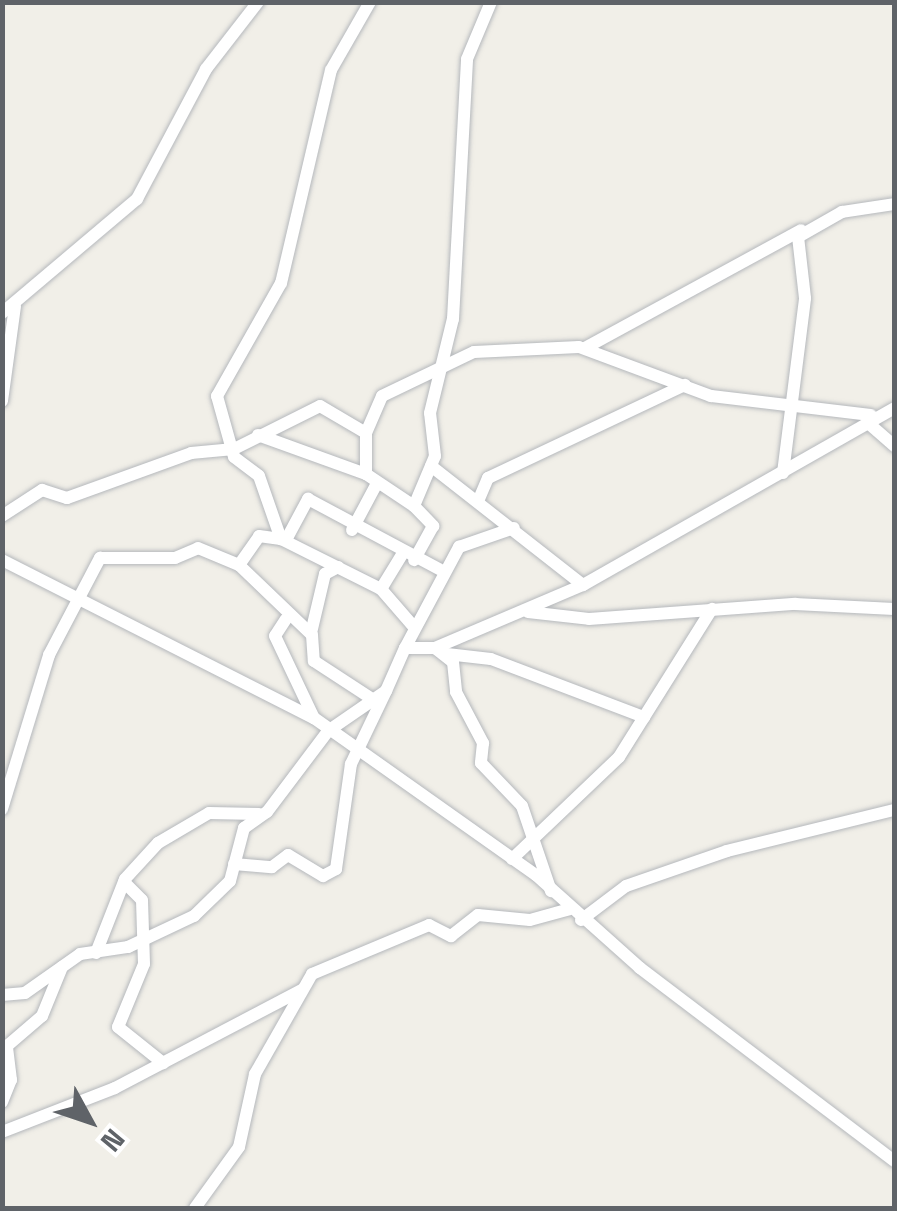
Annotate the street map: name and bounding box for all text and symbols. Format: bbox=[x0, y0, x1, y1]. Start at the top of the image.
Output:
north arrow bbox=[40, 1071, 140, 1171]
text: N bbox=[93, 1122, 133, 1159]

